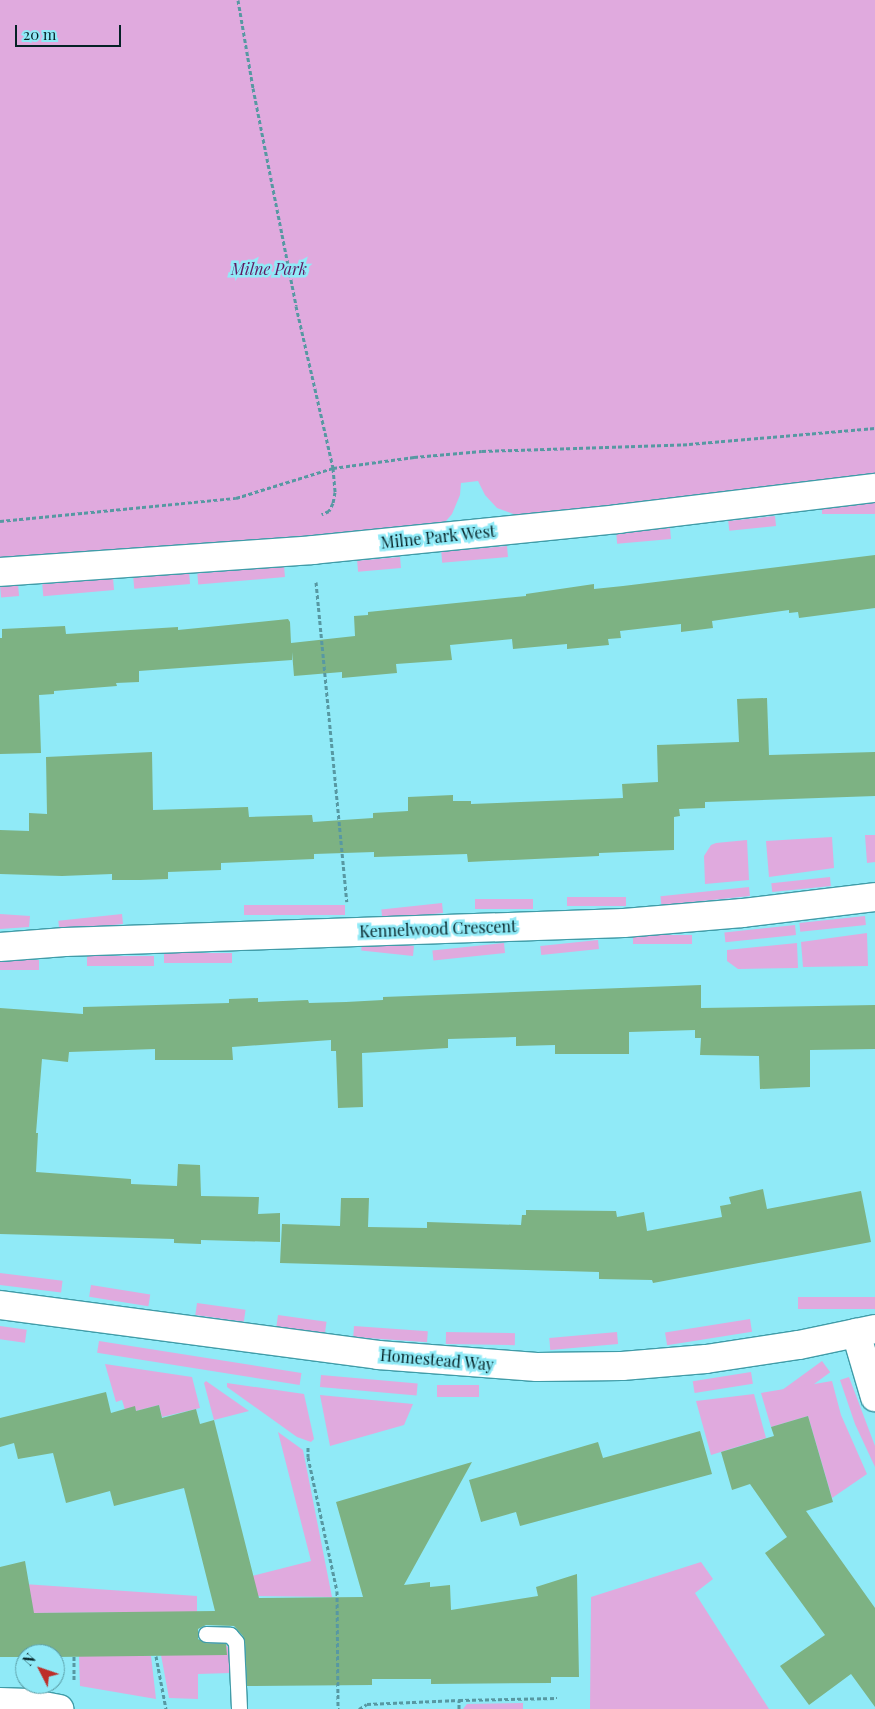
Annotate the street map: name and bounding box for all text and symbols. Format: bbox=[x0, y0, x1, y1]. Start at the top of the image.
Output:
scale bar bbox=[18, 15, 124, 47]
text: 20 m bbox=[23, 24, 56, 44]
park label: Milne Park bbox=[231, 259, 307, 279]
street label: Milne Park West bbox=[379, 521, 497, 553]
street label: Kennelwood Crescent bbox=[359, 917, 517, 941]
street label: Homestead Way bbox=[379, 1345, 495, 1375]
north arrow bbox=[15, 1644, 65, 1694]
text: N bbox=[19, 1649, 40, 1670]

